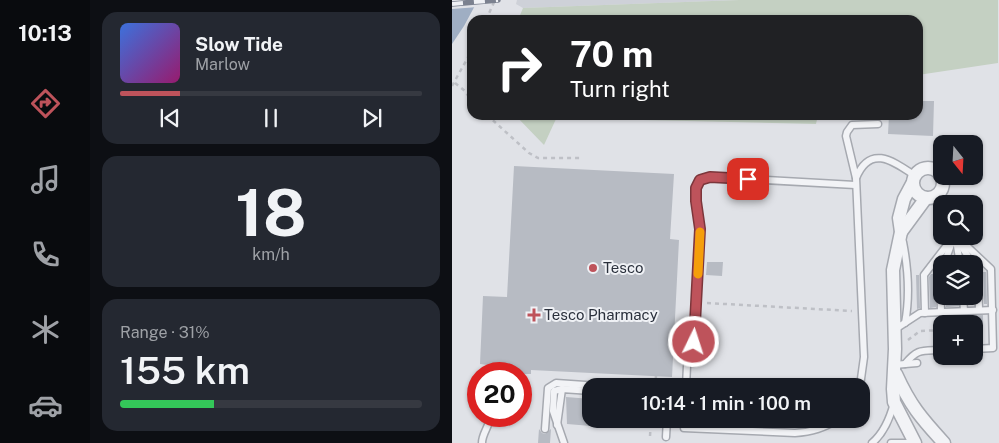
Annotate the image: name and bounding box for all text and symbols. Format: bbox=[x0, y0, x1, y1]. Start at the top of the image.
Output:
text: 10:13 bbox=[18, 20, 72, 46]
text: Slow Tide bbox=[195, 33, 283, 55]
text: 70 m bbox=[570, 34, 653, 75]
icon: right bbox=[487, 35, 552, 100]
text: Marlow bbox=[195, 55, 250, 74]
text: Turn right bbox=[570, 76, 670, 102]
icon: directions bbox=[28, 86, 63, 121]
icon: previous bbox=[156, 104, 184, 132]
icon: pause bbox=[257, 104, 285, 132]
icon: next bbox=[358, 104, 386, 132]
north arrow bbox=[933, 135, 983, 185]
map controls bbox=[933, 135, 983, 365]
pin bbox=[727, 158, 769, 200]
icon: music bbox=[28, 162, 63, 197]
icon: arrive bbox=[734, 165, 762, 193]
text: 18 bbox=[235, 174, 307, 251]
button: search bbox=[933, 195, 983, 245]
icon: phone bbox=[28, 237, 63, 272]
text: km/h bbox=[252, 245, 290, 264]
button: layers bbox=[933, 255, 983, 305]
place label: Tesco bbox=[603, 259, 644, 276]
marker: Tesco bbox=[587, 262, 599, 274]
place label: Tesco Pharmacy bbox=[544, 306, 658, 323]
marker: Tesco Pharmacy bbox=[528, 309, 540, 321]
icon: climate bbox=[28, 312, 63, 347]
position arrow bbox=[667, 315, 719, 367]
button: + bbox=[933, 315, 983, 365]
text: Range · 31% bbox=[120, 323, 210, 342]
text: 155 km bbox=[120, 348, 250, 393]
speed limit sign: 20 bbox=[467, 362, 532, 427]
icon: car bbox=[28, 388, 63, 423]
text: 10:14 · 1 min · 100 m bbox=[641, 392, 811, 414]

